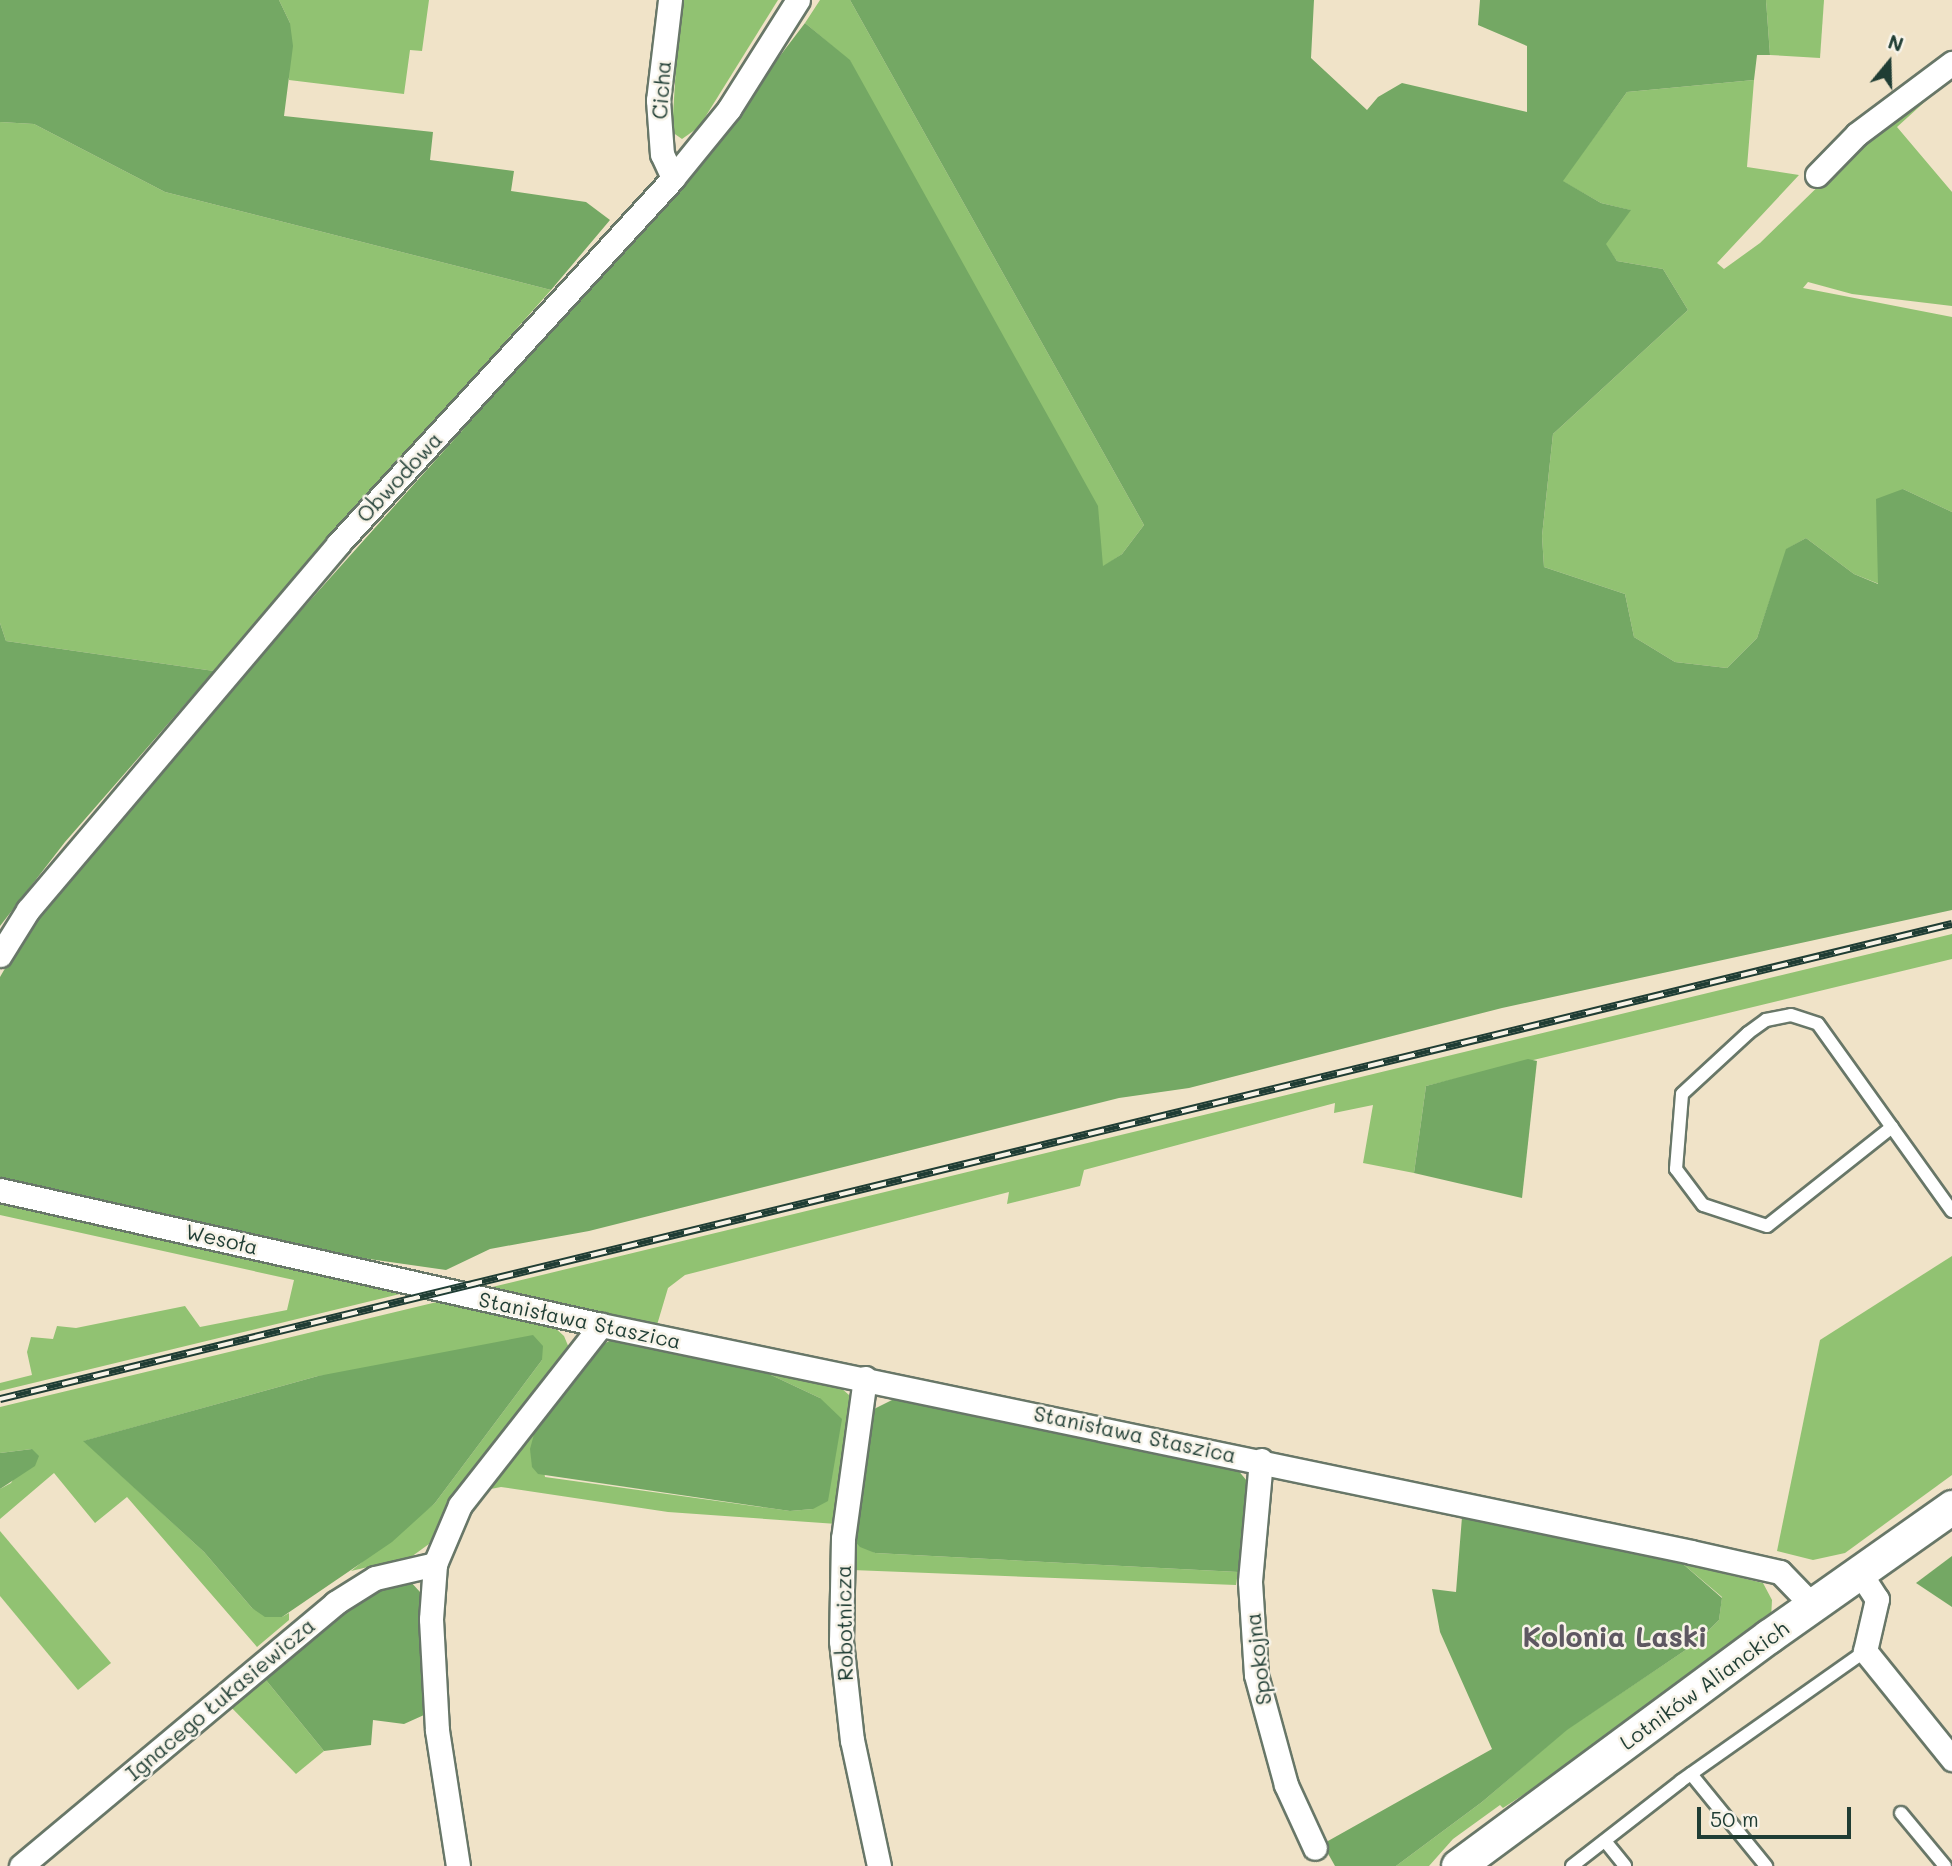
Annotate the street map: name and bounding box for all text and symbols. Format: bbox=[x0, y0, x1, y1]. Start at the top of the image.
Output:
north arrow bbox=[1854, 28, 1924, 98]
text: N bbox=[1885, 29, 1907, 57]
street label: Cicha bbox=[646, 60, 676, 120]
street label: Obwodowa bbox=[351, 427, 447, 527]
street label: Wesoła bbox=[183, 1218, 261, 1260]
street label: Stanisława Staszica bbox=[477, 1286, 683, 1354]
street label: Stanisława Staszica bbox=[1032, 1400, 1238, 1468]
street label: Robotnicza bbox=[830, 1565, 858, 1681]
street label: Spokojna bbox=[1240, 1612, 1276, 1706]
street label: Ignacego Łukasiewicza bbox=[120, 1613, 320, 1785]
street label: Lotników Alianckich bbox=[1615, 1615, 1793, 1755]
district label: Kolonia Laski bbox=[1523, 1619, 1707, 1653]
scale bar bbox=[1700, 1792, 1854, 1836]
text: 50 m bbox=[1710, 1805, 1759, 1832]

